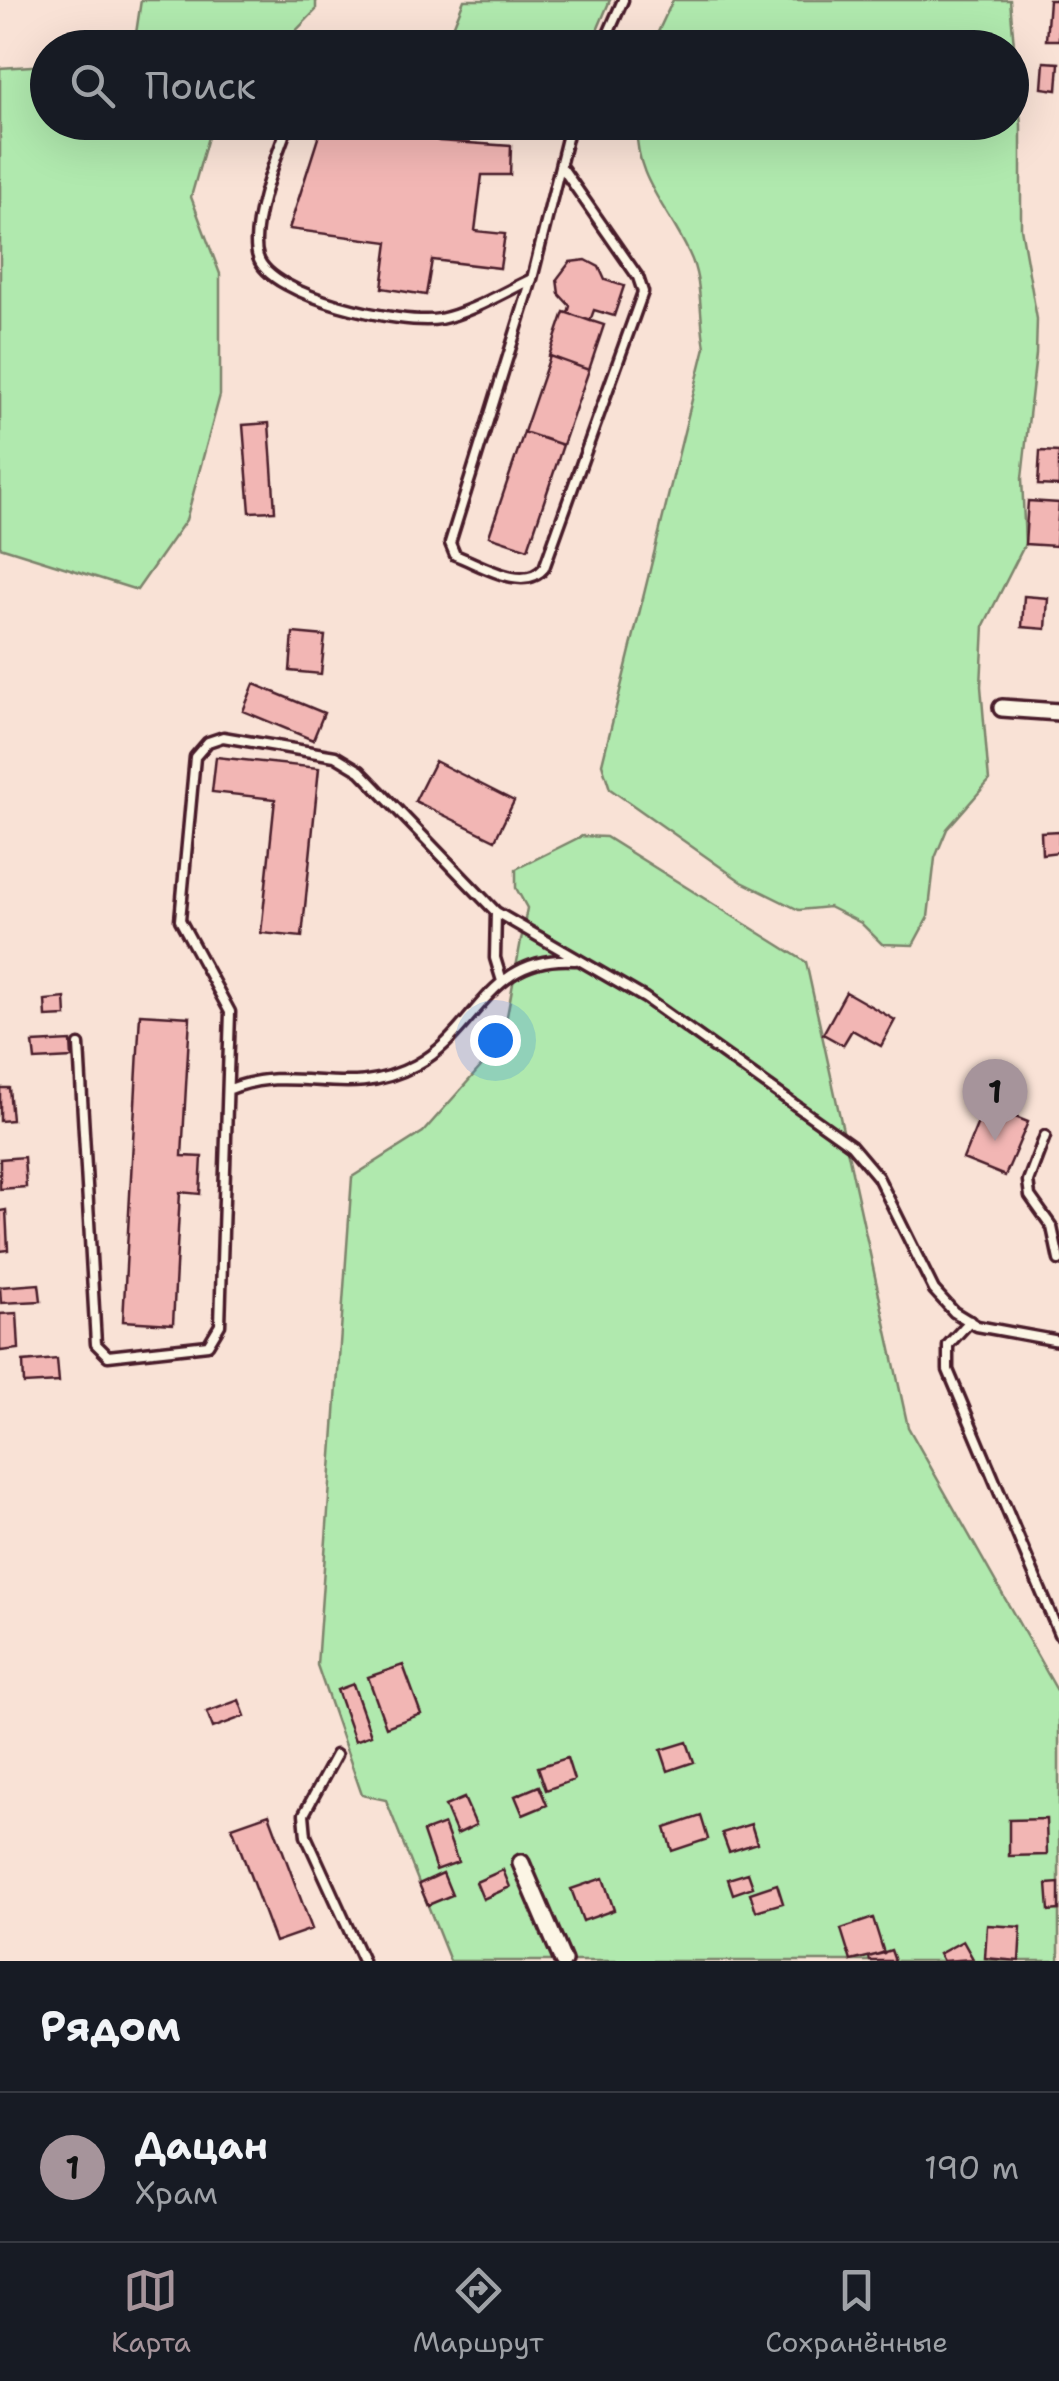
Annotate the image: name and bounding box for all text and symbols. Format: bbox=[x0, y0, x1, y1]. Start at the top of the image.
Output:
search box bbox=[30, 30, 1029, 140]
icon: search bbox=[65, 58, 120, 113]
text: Поиск bbox=[145, 60, 256, 111]
your location bbox=[470, 1015, 521, 1066]
pin: 1 bbox=[962, 1058, 1028, 1141]
text: Рядом bbox=[40, 1998, 181, 2054]
text: Дацан bbox=[135, 2120, 268, 2171]
text: 1 bbox=[65, 2146, 80, 2189]
text: 190 m bbox=[924, 2146, 1019, 2189]
text: Храм bbox=[135, 2171, 218, 2214]
tab: Карта bbox=[111, 2263, 191, 2361]
tab: Маршрут bbox=[413, 2263, 543, 2361]
tab: Сохранённые bbox=[765, 2263, 948, 2361]

